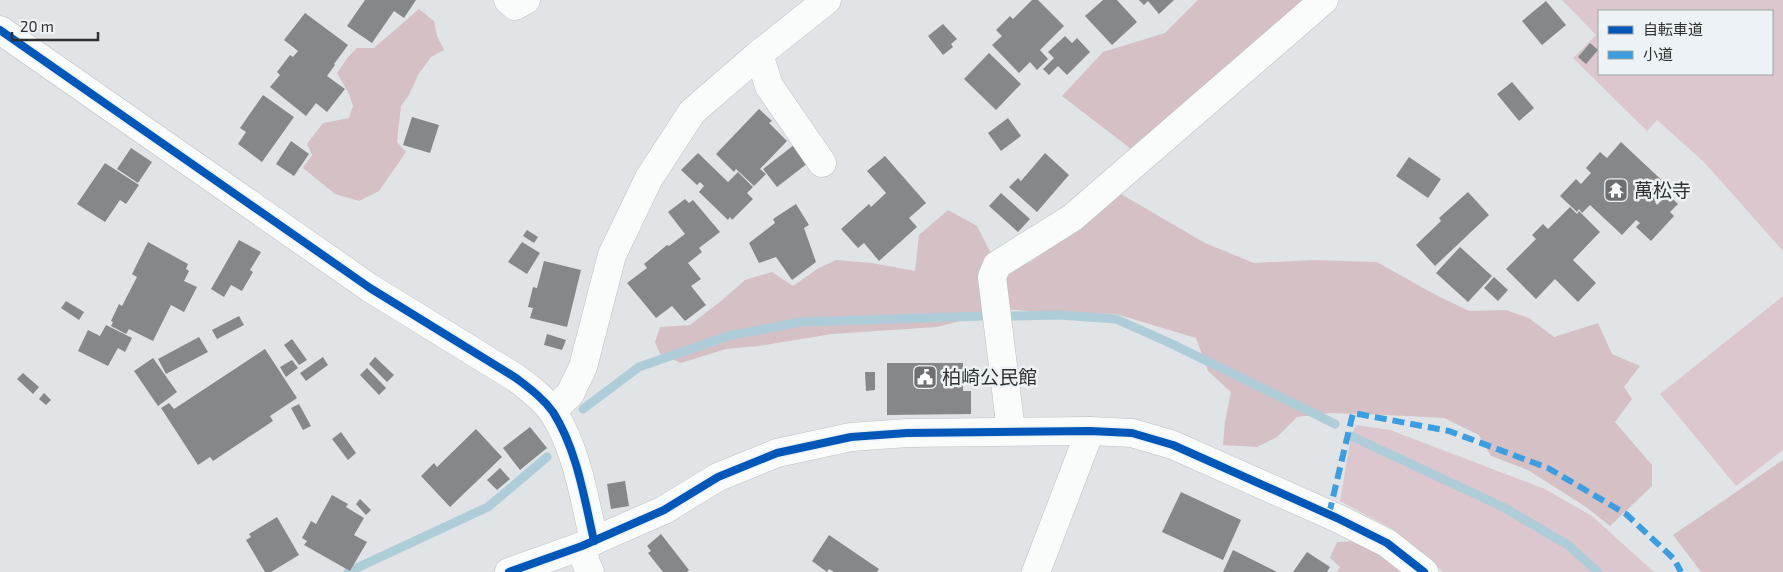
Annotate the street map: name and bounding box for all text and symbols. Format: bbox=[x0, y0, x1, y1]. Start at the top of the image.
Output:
scale bar bbox=[12, 10, 99, 42]
legend bbox=[1598, 10, 1773, 75]
text: 20 m bbox=[20, 17, 54, 35]
text: 自転車道 bbox=[1643, 20, 1703, 38]
text: 小道 bbox=[1643, 45, 1673, 63]
temple icon: 萬松寺 bbox=[1603, 177, 1629, 203]
place label: 萬松寺 bbox=[1634, 178, 1691, 201]
public building icon: 柏崎公民館 bbox=[912, 364, 938, 390]
place label: 柏崎公民館 bbox=[942, 365, 1037, 388]

